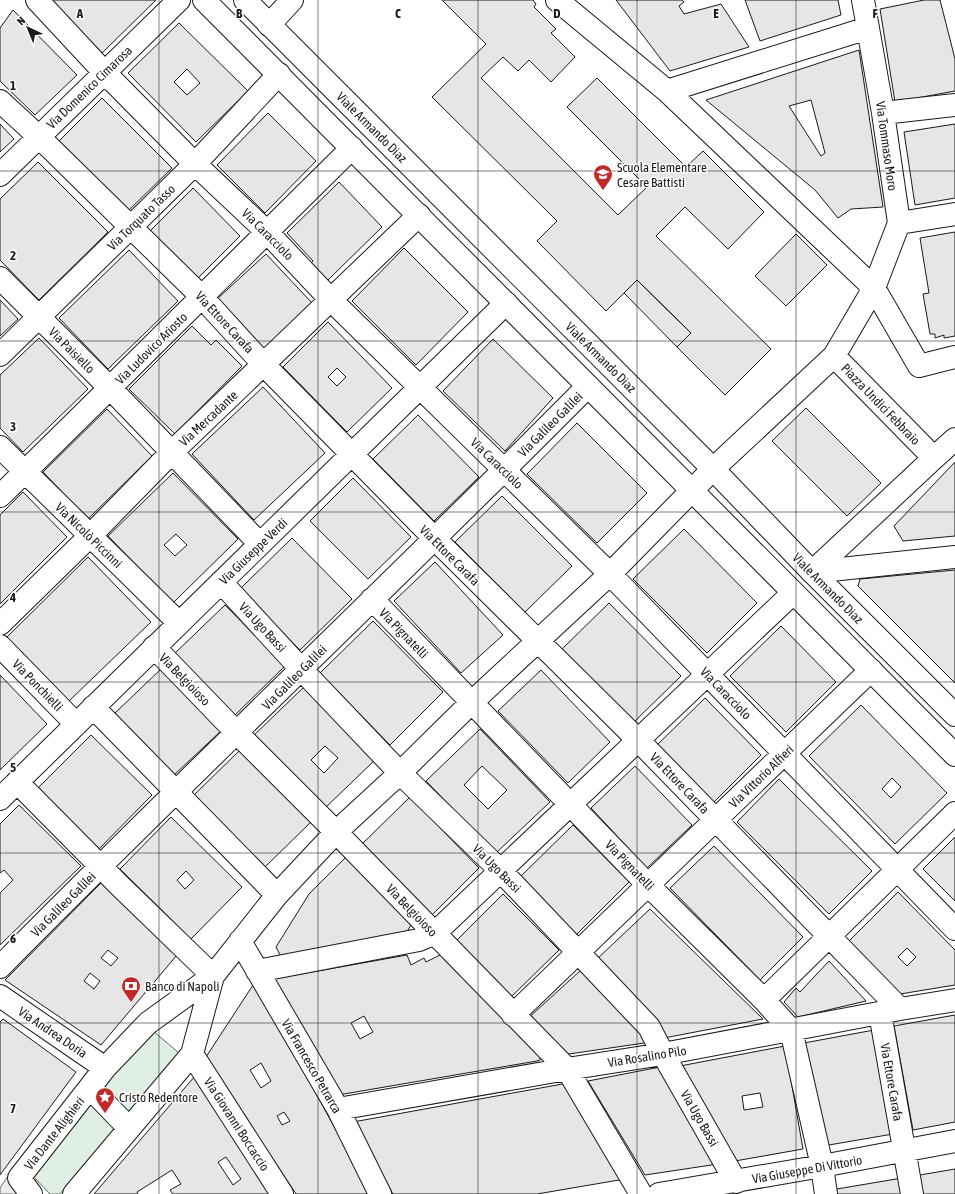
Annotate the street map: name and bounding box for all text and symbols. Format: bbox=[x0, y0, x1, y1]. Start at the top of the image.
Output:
text: A bbox=[76, 6, 84, 21]
text: B bbox=[236, 6, 243, 21]
text: C bbox=[395, 6, 401, 21]
text: D bbox=[553, 6, 561, 21]
text: E bbox=[713, 6, 719, 21]
text: F bbox=[872, 6, 878, 21]
north arrow bbox=[8, 8, 48, 48]
text: N bbox=[15, 14, 28, 27]
street label: Via Domenico Cimarosa bbox=[44, 43, 135, 132]
text: 1 bbox=[10, 78, 16, 93]
street label: Viale Armando Diaz bbox=[333, 89, 410, 166]
street label: Via Tommaso Moro bbox=[873, 100, 900, 192]
place label: Scuola Elementare Cesare Battisti bbox=[617, 160, 707, 190]
school or university icon: Scuola Elementare Cesare Battisti bbox=[592, 163, 614, 191]
street label: Via Torquato Tasso bbox=[104, 181, 178, 253]
street label: Via Caracciolo bbox=[239, 205, 297, 263]
text: 2 bbox=[10, 248, 16, 263]
street label: Via Ettore Carafa bbox=[192, 288, 257, 356]
street label: Via Ludovico Ariosto bbox=[112, 309, 190, 387]
street label: Viale Armando Diaz bbox=[562, 319, 639, 396]
street label: Via Paisiello bbox=[46, 324, 98, 376]
street label: Piazza Undici Febbraio bbox=[838, 361, 923, 448]
street label: Via Mercadante bbox=[176, 387, 241, 449]
street label: Via Galileo Galilei bbox=[515, 389, 586, 460]
text: 3 bbox=[10, 419, 16, 434]
street label: Via Caracciolo bbox=[467, 435, 526, 492]
street label: Via Nicolò Piccinni bbox=[52, 500, 125, 571]
street label: Via Giuseppe Verdi bbox=[216, 515, 290, 588]
street label: Via Ettore Carafa bbox=[416, 522, 483, 589]
street label: Viale Armando Diaz bbox=[789, 550, 866, 627]
text: 4 bbox=[9, 590, 16, 605]
street label: Via Ugo Bassi bbox=[236, 599, 289, 655]
street label: Via Pignatelli bbox=[376, 605, 431, 661]
street label: Via Galileo Galilei bbox=[259, 642, 330, 713]
street label: Via Belgioioso bbox=[156, 650, 213, 709]
street label: Via Ponchielli bbox=[9, 656, 66, 714]
street label: Via Caracciolo bbox=[697, 664, 754, 723]
street label: Via Vittorio Alfieri bbox=[726, 742, 797, 811]
street label: Via Ettore Carafa bbox=[647, 750, 712, 817]
text: 5 bbox=[10, 760, 16, 775]
street label: Via Pignatelli bbox=[602, 837, 657, 893]
street label: Via Ugo Bassi bbox=[469, 841, 524, 896]
street label: Via Galileo Galilei bbox=[28, 869, 99, 940]
street label: Via Belgioioso bbox=[383, 881, 440, 940]
text: 6 bbox=[10, 931, 16, 946]
bank icon: Banco di Napoli bbox=[120, 975, 142, 1003]
place label: Banco di Napoli bbox=[145, 979, 220, 994]
street label: Via Andrea Doria bbox=[15, 1004, 90, 1061]
street label: Via Francesco Petrarca bbox=[278, 1016, 345, 1116]
street label: Via Ettore Carafa bbox=[877, 1042, 906, 1122]
street label: Via Rosalino Pilo bbox=[607, 1043, 688, 1070]
street label: Via Giovanni Boccaccio bbox=[201, 1075, 272, 1174]
place icon: Cristo Redentore bbox=[94, 1086, 116, 1114]
street label: Via Ugo Bassi bbox=[677, 1087, 722, 1149]
place label: Cristo Redentore bbox=[119, 1090, 198, 1105]
street label: Via Dante Alighieri bbox=[21, 1094, 88, 1173]
text: 7 bbox=[10, 1101, 16, 1116]
street label: Via Giuseppe Di Vittorio bbox=[751, 1152, 863, 1187]

